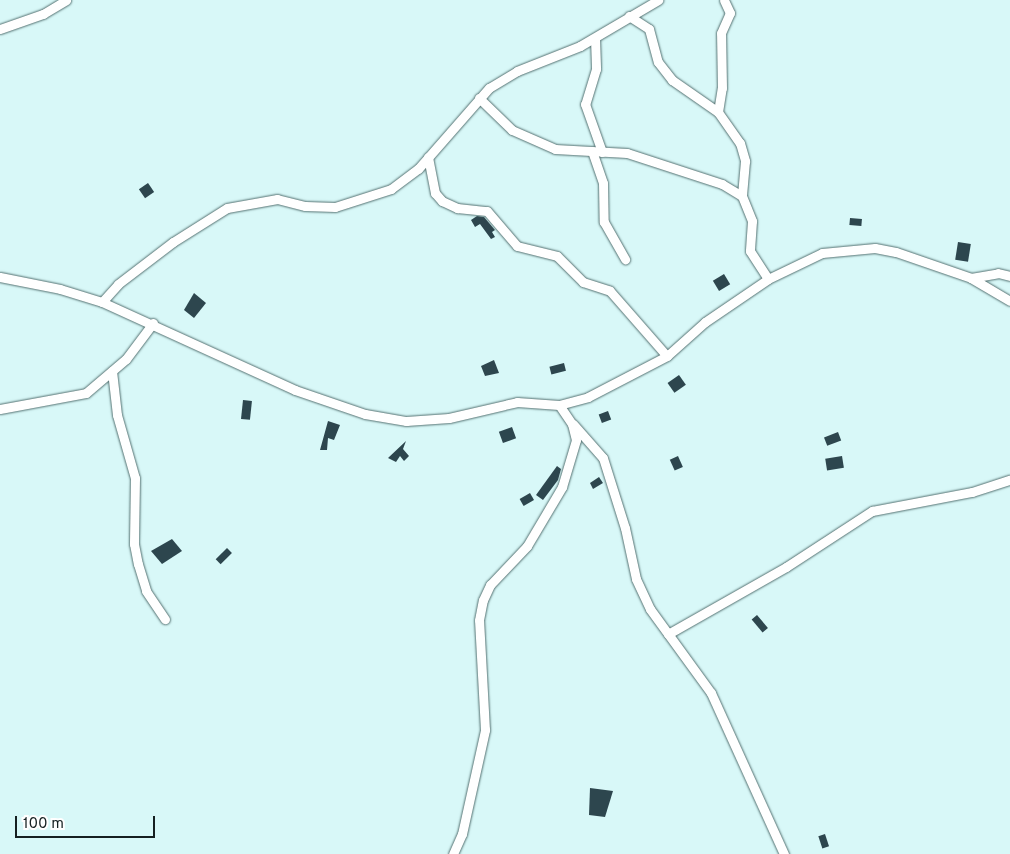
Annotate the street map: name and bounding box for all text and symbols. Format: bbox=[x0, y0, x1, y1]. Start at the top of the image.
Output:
scale bar bbox=[18, 806, 158, 838]
text: 100 m bbox=[23, 815, 64, 834]

